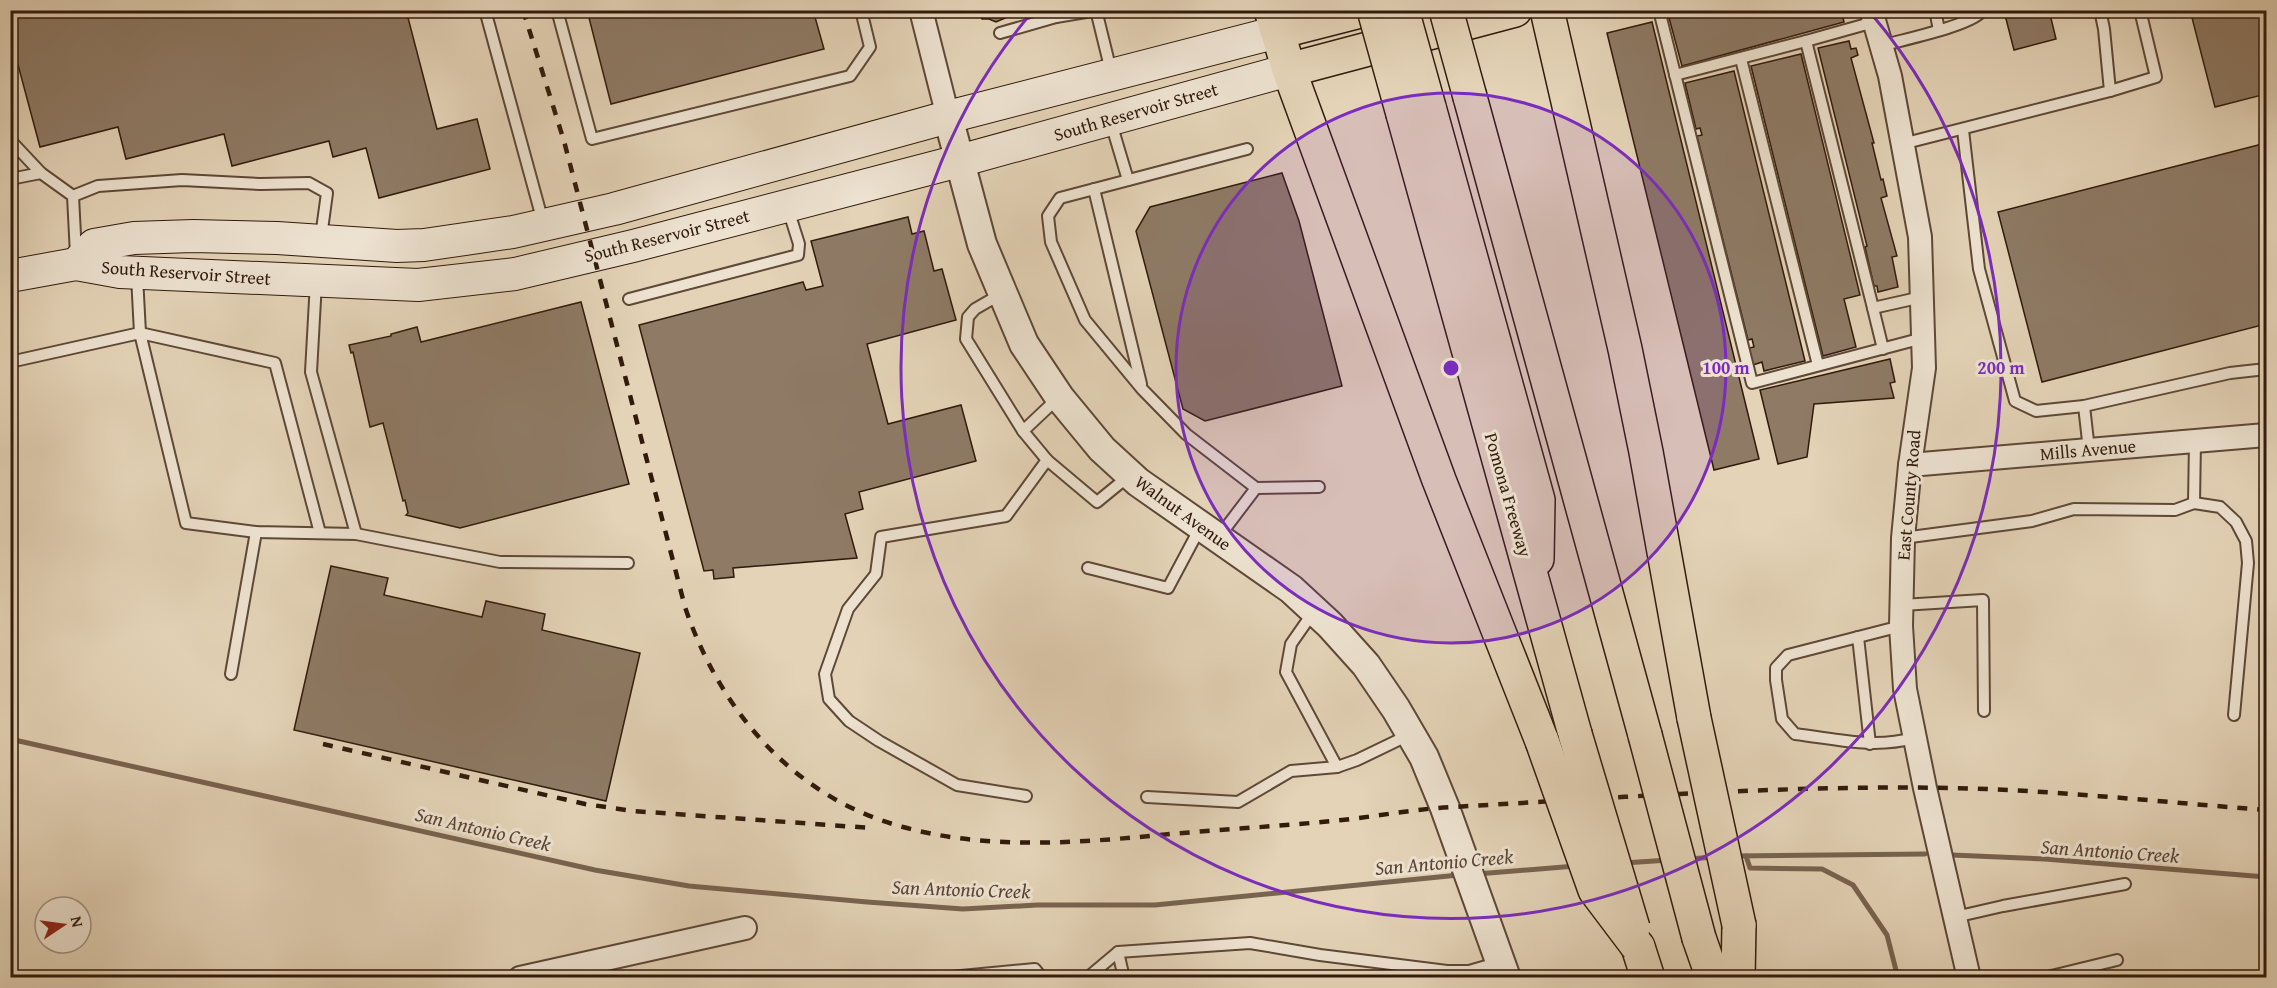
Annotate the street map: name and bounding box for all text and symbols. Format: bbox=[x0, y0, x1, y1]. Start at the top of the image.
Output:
street label: South Reservoir Street bbox=[1051, 75, 1222, 148]
street label: South Reservoir Street bbox=[581, 202, 753, 269]
street label: South Reservoir Street bbox=[100, 253, 272, 292]
text: 100 m bbox=[1702, 354, 1750, 381]
text: 200 m bbox=[1977, 354, 2025, 381]
centre of rings bbox=[1441, 358, 1461, 378]
street label: East County Road bbox=[1889, 428, 1928, 561]
street label: Pomona Freeway bbox=[1478, 430, 1539, 560]
street label: Mills Avenue bbox=[2039, 432, 2137, 467]
street label: Walnut Avenue bbox=[1129, 468, 1237, 557]
water label: San Antonio Creek bbox=[412, 799, 555, 858]
water label: San Antonio Creek bbox=[2040, 831, 2181, 870]
water label: San Antonio Creek bbox=[1374, 841, 1515, 882]
water label: San Antonio Creek bbox=[891, 872, 1032, 905]
north arrow bbox=[33, 895, 93, 955]
text: N bbox=[65, 914, 91, 930]

